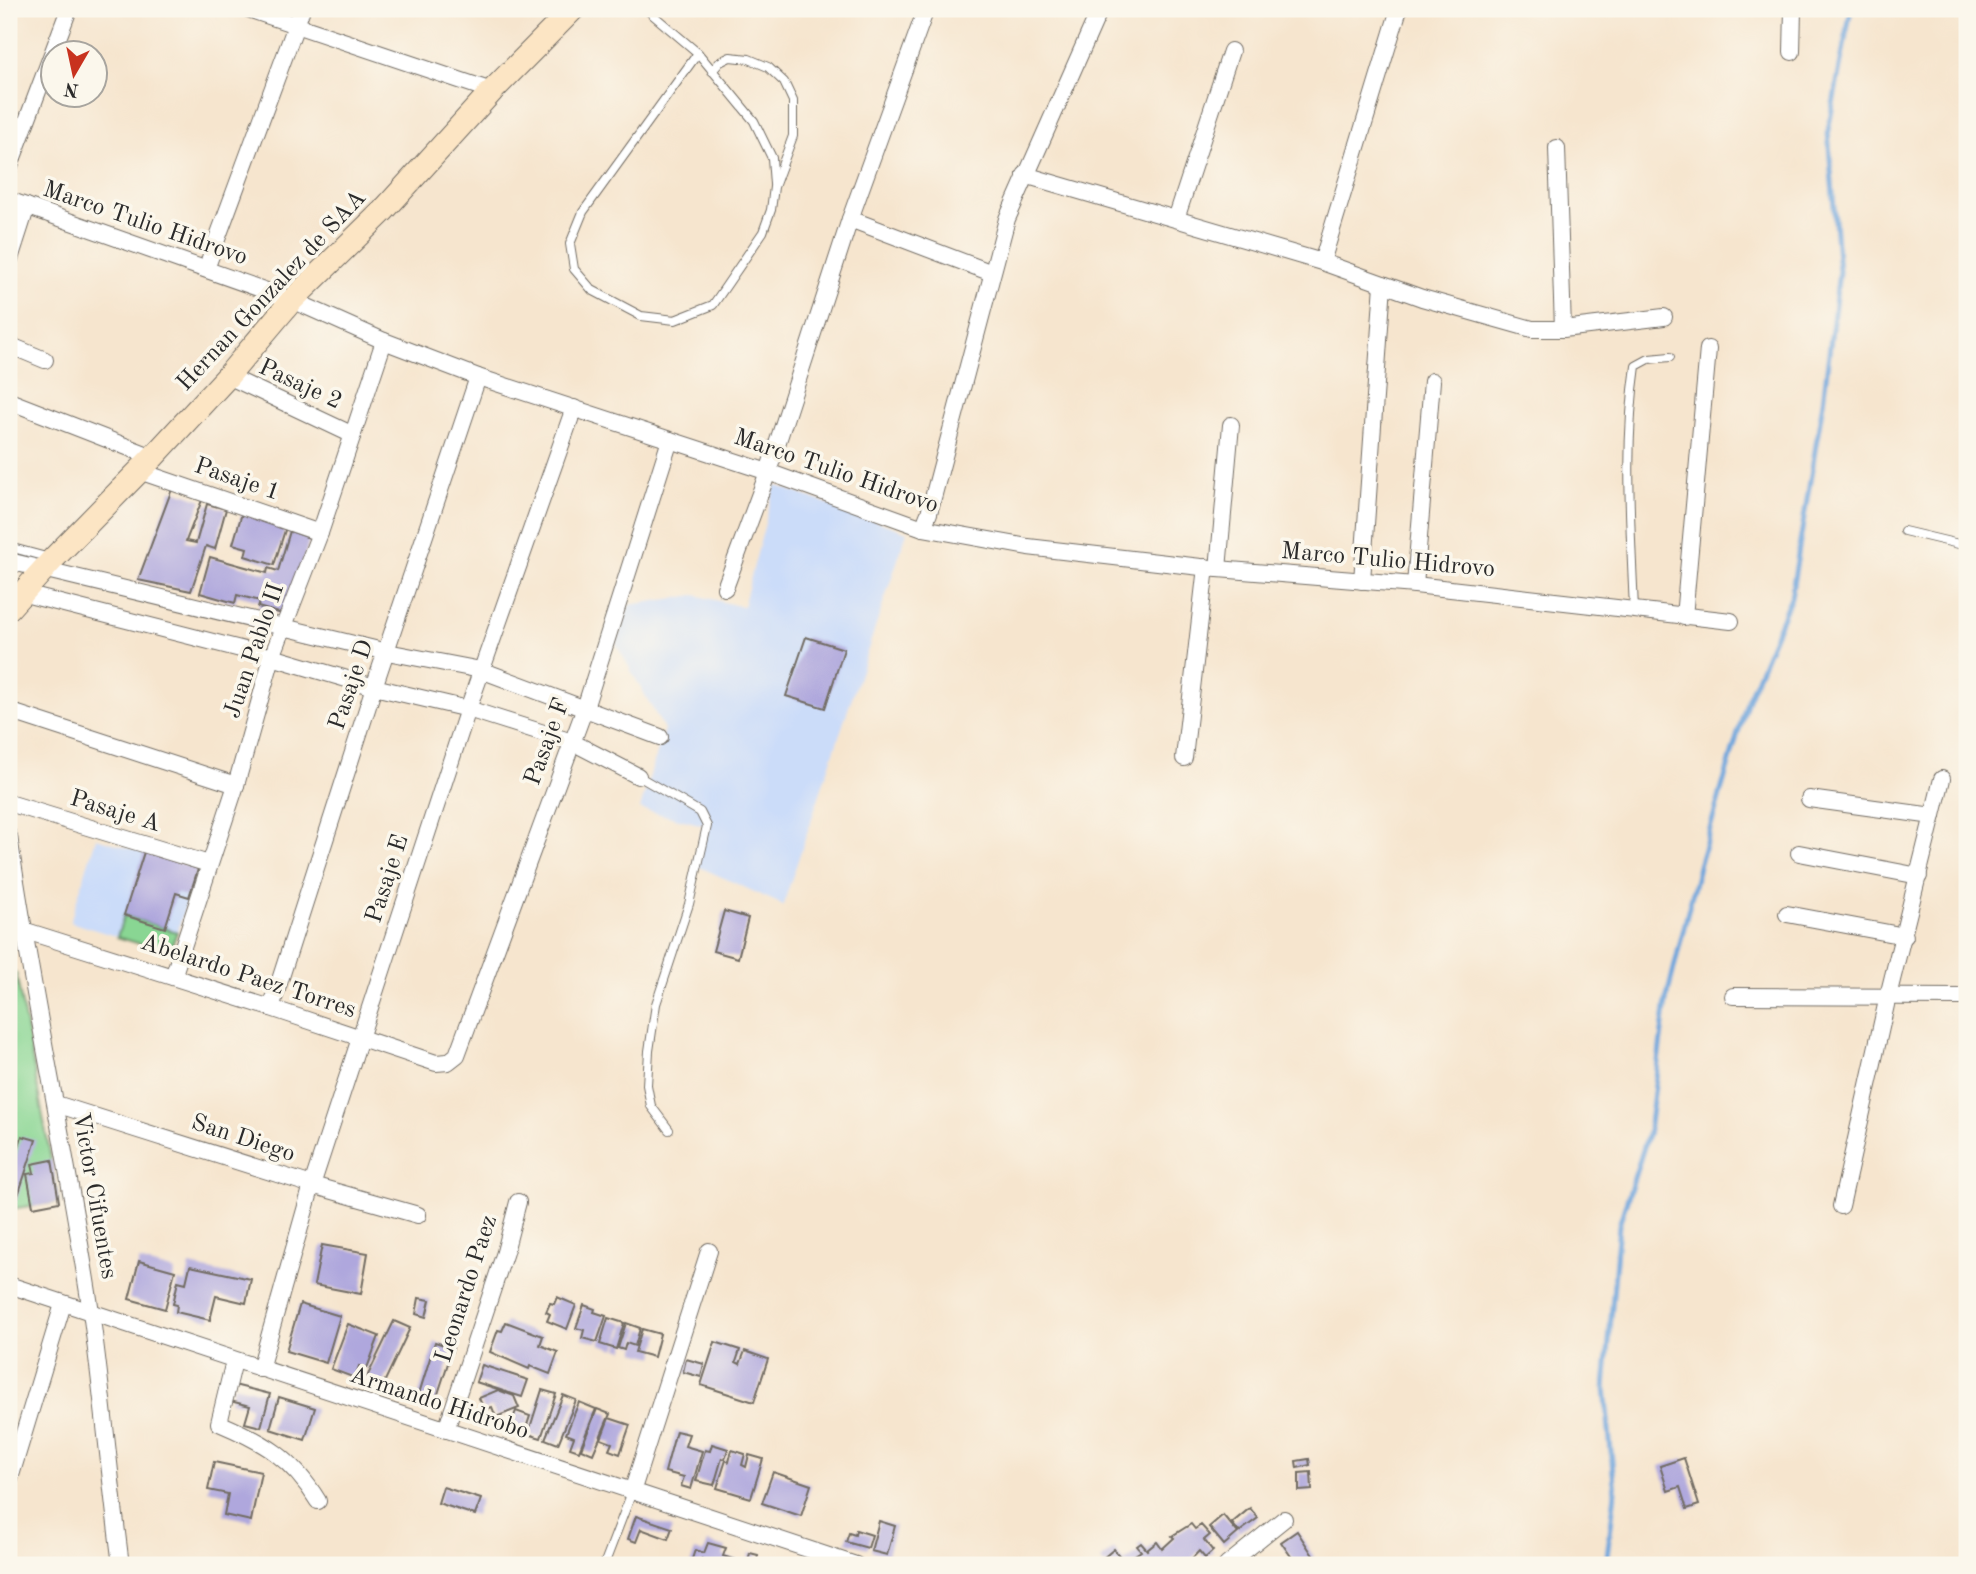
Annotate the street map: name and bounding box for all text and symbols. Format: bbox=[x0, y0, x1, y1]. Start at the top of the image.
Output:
north arrow bbox=[38, 38, 108, 108]
text: N bbox=[63, 78, 80, 99]
street label: Marco Tulio Hidrovo bbox=[40, 178, 250, 270]
street label: Hernan Gonzalez de SAA bbox=[173, 186, 371, 396]
street label: Pasaje 2 bbox=[255, 355, 345, 415]
street label: Marco Tulio Hidrovo bbox=[731, 426, 941, 518]
street label: Pasaje 1 bbox=[191, 454, 283, 506]
street label: Marco Tulio Hidrovo bbox=[1280, 540, 1496, 582]
street label: Juan Pablo II bbox=[221, 581, 289, 721]
street label: Pasaje D bbox=[325, 637, 379, 733]
street label: Pasaje F bbox=[521, 695, 575, 789]
street label: Pasaje A bbox=[67, 787, 163, 837]
street label: Pasaje E bbox=[362, 832, 414, 926]
street label: Abelardo Paez Torres bbox=[137, 931, 359, 1023]
street label: Victor Cifuentes bbox=[68, 1111, 120, 1281]
street label: San Diego bbox=[188, 1111, 298, 1167]
street label: Leonardo Paez bbox=[432, 1212, 502, 1366]
street label: Armando Hidrobo bbox=[346, 1364, 532, 1444]

